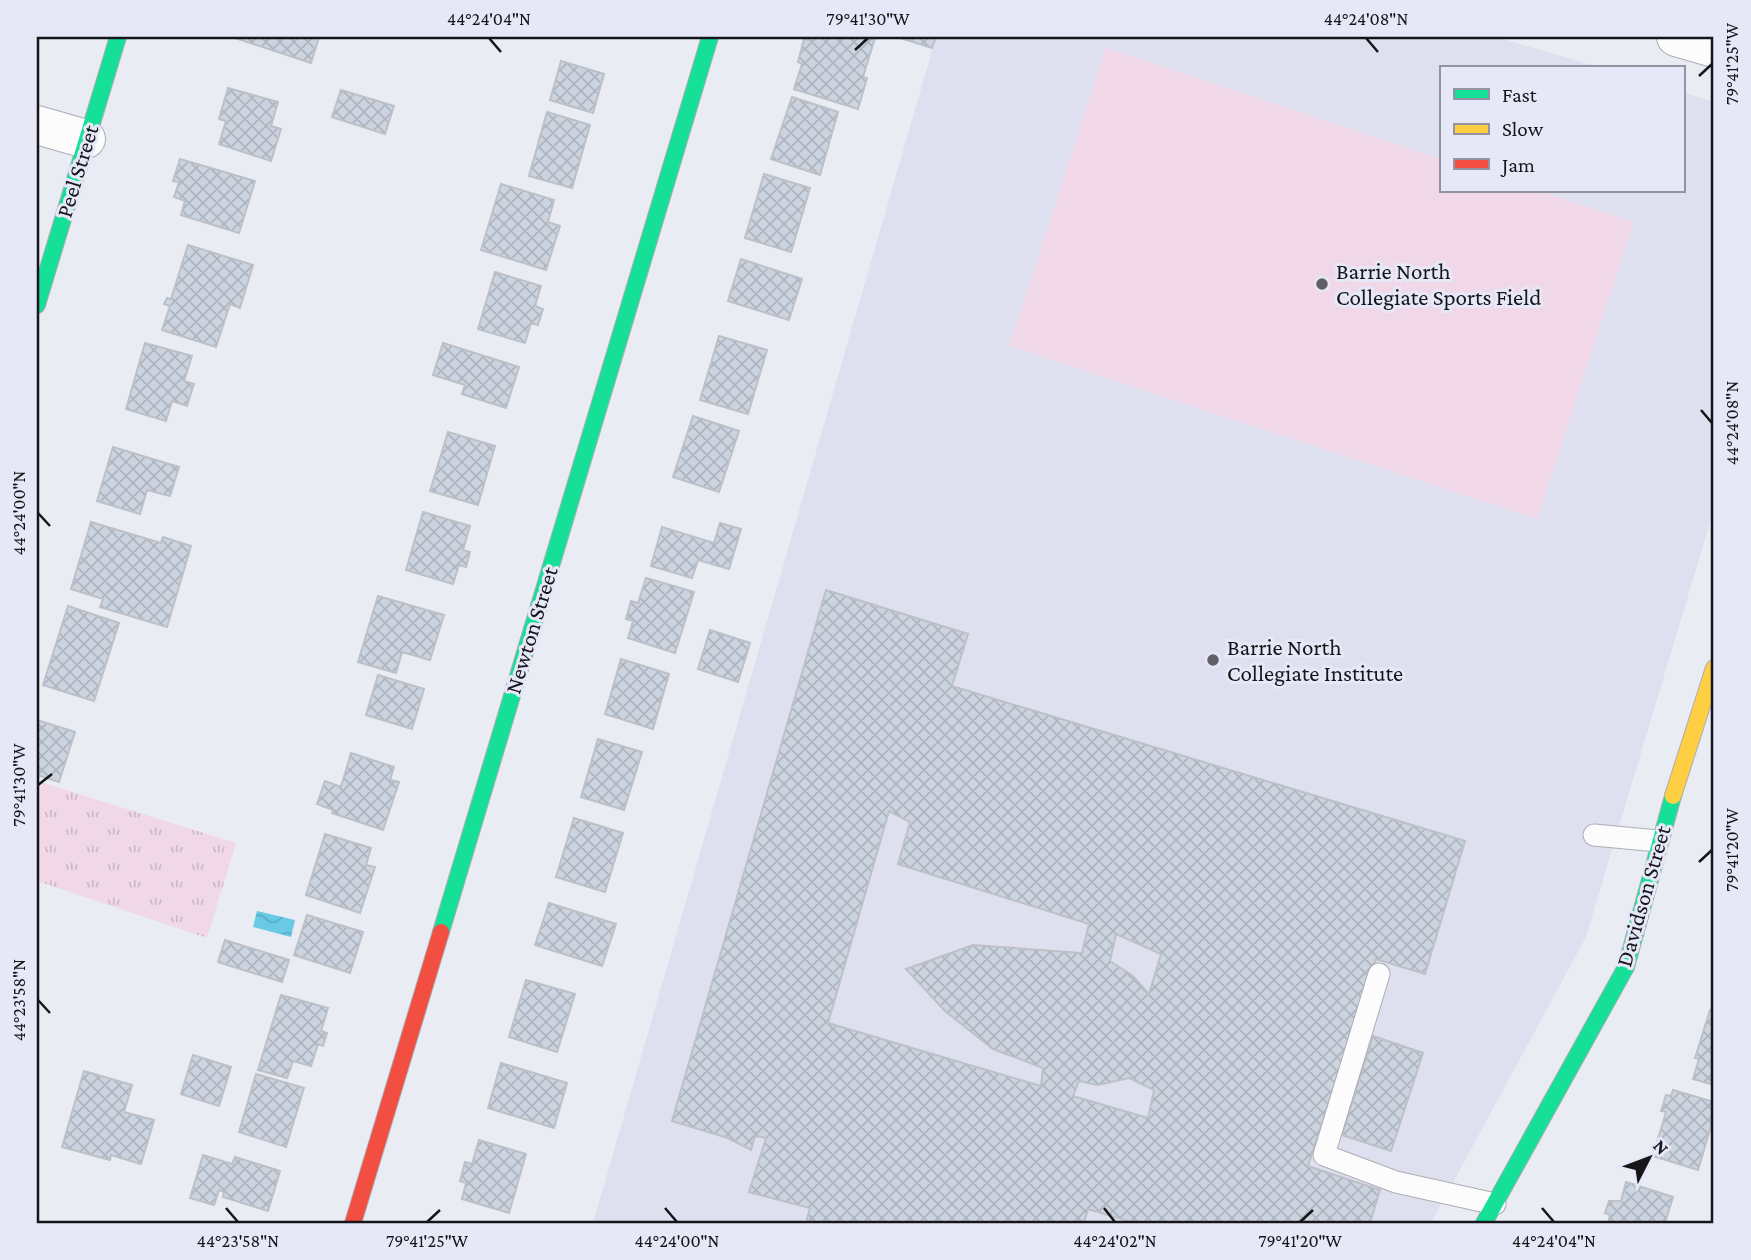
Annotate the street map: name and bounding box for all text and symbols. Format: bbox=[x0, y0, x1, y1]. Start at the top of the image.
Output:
text: 44°24'04"N bbox=[447, 9, 531, 29]
text: 79°41'30"W bbox=[826, 9, 910, 29]
text: 44°24'08"N bbox=[1324, 9, 1408, 29]
text: 79°41'25"W bbox=[1722, 22, 1742, 105]
legend bbox=[1440, 66, 1684, 192]
text: Fast bbox=[1502, 83, 1538, 107]
text: Slow bbox=[1502, 117, 1544, 141]
street label: Peel Street bbox=[51, 121, 104, 220]
text: Jam bbox=[1500, 153, 1535, 177]
place label: Barrie North Collegiate Sports Field bbox=[1336, 258, 1541, 310]
marker: Barrie North Collegiate Sports Field bbox=[1314, 276, 1330, 292]
text: 44°24'08"N bbox=[1722, 381, 1742, 465]
text: 44°24'00"N bbox=[9, 470, 29, 555]
street label: Newton Street bbox=[499, 563, 563, 697]
place label: Barrie North Collegiate Institute bbox=[1227, 634, 1403, 686]
marker: Barrie North Collegiate Institute bbox=[1205, 652, 1221, 668]
text: 79°41'30"W bbox=[9, 743, 29, 827]
text: 79°41'20"W bbox=[1722, 808, 1742, 892]
street label: Davidson Street bbox=[1610, 822, 1676, 970]
text: 44°23'58"N bbox=[9, 959, 29, 1041]
north arrow bbox=[1614, 1124, 1684, 1194]
text: N bbox=[1649, 1135, 1673, 1159]
text: 44°23'58"N bbox=[197, 1231, 279, 1251]
text: 79°41'25"W bbox=[386, 1231, 469, 1251]
text: 44°24'00"N bbox=[635, 1231, 720, 1251]
text: 44°24'02"N bbox=[1073, 1231, 1157, 1251]
text: 79°41'20"W bbox=[1258, 1231, 1342, 1251]
text: 44°24'04"N bbox=[1512, 1231, 1596, 1251]

